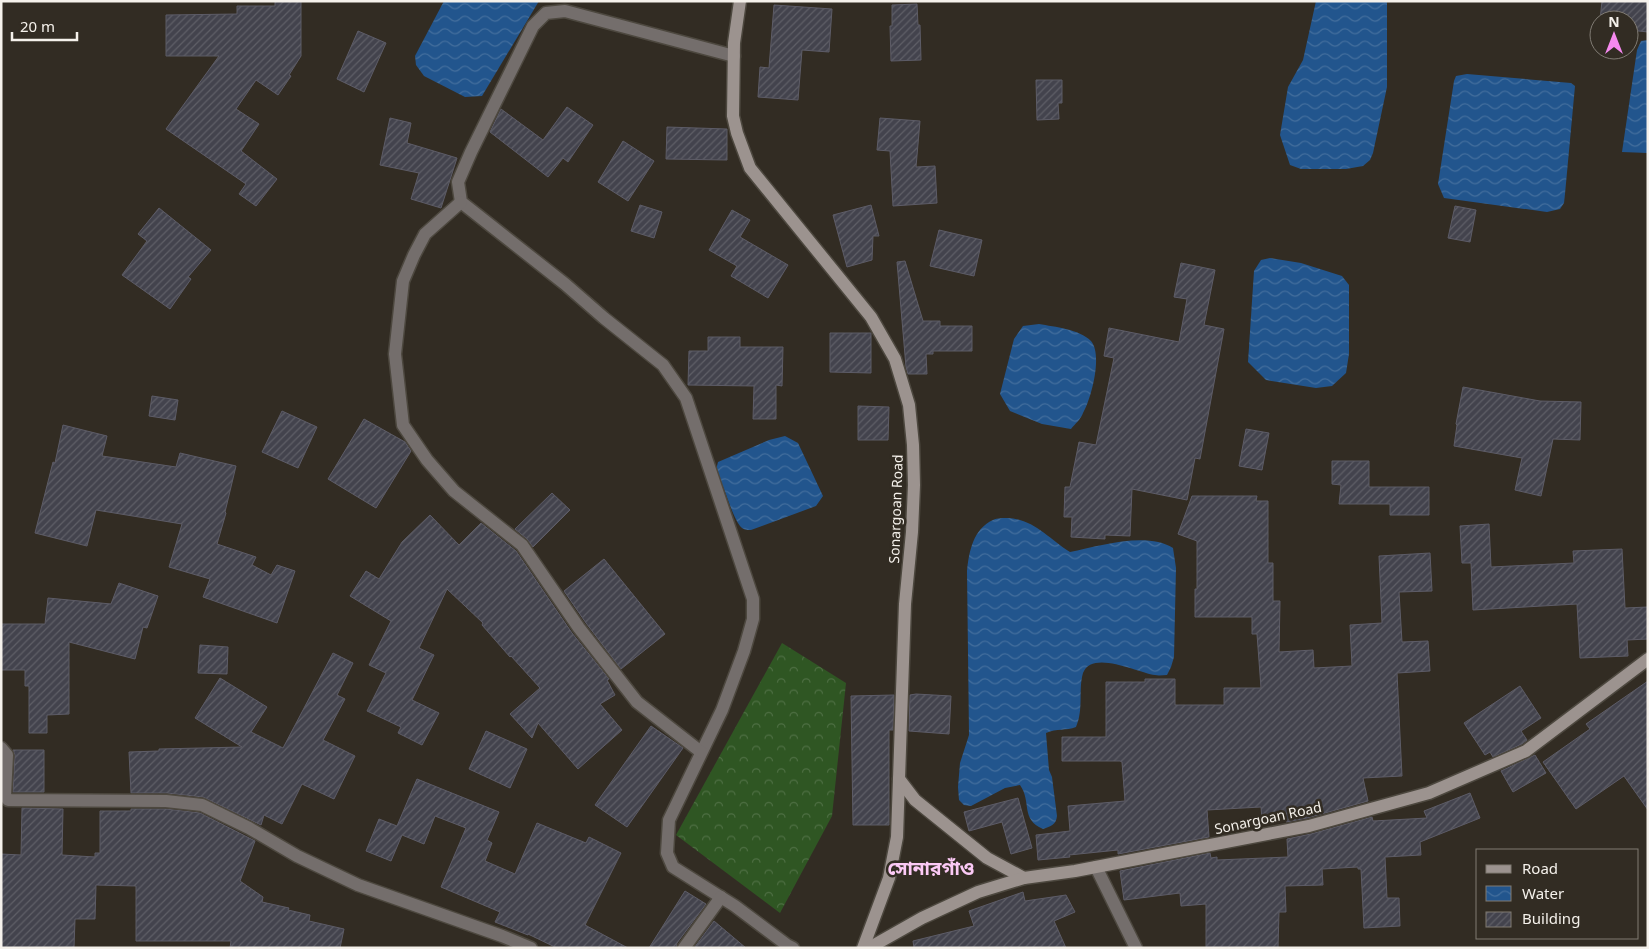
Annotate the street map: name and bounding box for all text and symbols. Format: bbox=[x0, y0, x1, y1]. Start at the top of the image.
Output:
scale bar bbox=[12, 10, 78, 42]
north arrow bbox=[1589, 10, 1639, 60]
text: N bbox=[1608, 12, 1620, 31]
text: 20 m bbox=[20, 16, 55, 36]
street label: Sonargoan Road bbox=[884, 454, 907, 564]
street label: Sonargoan Road bbox=[1213, 797, 1323, 838]
legend bbox=[1476, 849, 1639, 939]
district label: সোনারগাঁও bbox=[888, 855, 974, 881]
text: Road bbox=[1522, 858, 1558, 878]
text: Water bbox=[1522, 883, 1564, 903]
text: Building bbox=[1522, 908, 1580, 928]

